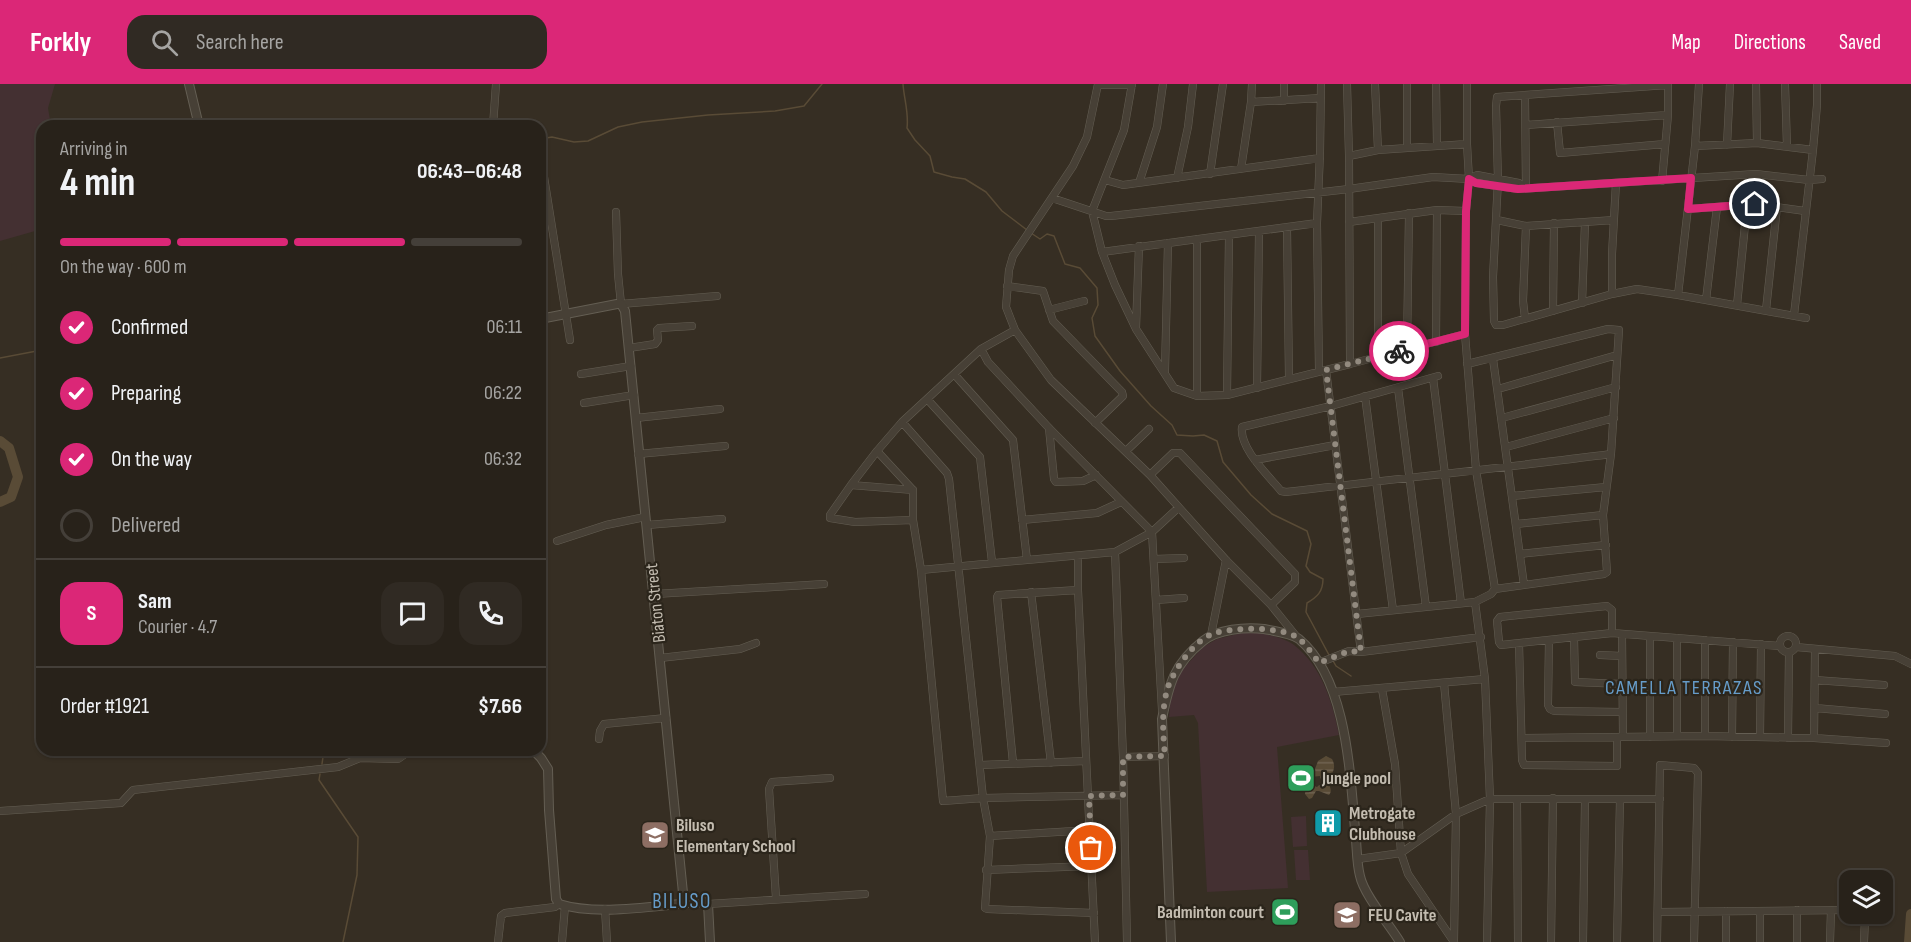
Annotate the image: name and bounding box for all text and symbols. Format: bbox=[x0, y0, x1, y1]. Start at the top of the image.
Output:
search box bbox=[127, 15, 547, 69]
text: Forkly bbox=[30, 26, 91, 59]
icon: search bbox=[148, 26, 181, 59]
text: Search here bbox=[196, 29, 284, 56]
text: Map bbox=[1671, 30, 1701, 55]
text: Directions bbox=[1734, 30, 1806, 55]
text: Saved bbox=[1839, 30, 1881, 55]
text: Arriving in bbox=[60, 137, 128, 161]
text: 06:43–06:48 bbox=[417, 158, 522, 185]
text: 4 min bbox=[60, 160, 135, 207]
pin bbox=[1729, 178, 1780, 229]
icon: home bbox=[1738, 187, 1771, 220]
text: On the way · 600 m bbox=[60, 255, 187, 279]
icon: check bbox=[60, 311, 93, 344]
text: Confirmed bbox=[111, 314, 188, 341]
text: 06:11 bbox=[487, 315, 522, 339]
courier bbox=[1369, 321, 1429, 381]
icon: bike bbox=[1383, 335, 1416, 368]
icon: check bbox=[60, 377, 93, 410]
text: Preparing bbox=[111, 380, 181, 407]
text: 06:22 bbox=[484, 381, 522, 405]
icon: check bbox=[60, 443, 93, 476]
text: On the way bbox=[111, 446, 192, 473]
text: 06:32 bbox=[484, 447, 522, 471]
text: Delivered bbox=[111, 512, 180, 539]
street label: Biaton Street bbox=[641, 562, 670, 644]
button: chat bbox=[381, 582, 444, 645]
button: phone bbox=[459, 582, 522, 645]
text: Sam bbox=[138, 588, 172, 615]
text: S bbox=[87, 600, 96, 627]
text: Courier · 4.7 bbox=[138, 615, 217, 639]
district label: CAMELLA TERRAZAS bbox=[1605, 676, 1763, 700]
text: Order #1921 bbox=[60, 693, 149, 720]
text: $7.66 bbox=[478, 693, 522, 720]
sports icon: Jungle pool bbox=[1285, 762, 1317, 794]
place label: Jungle pool bbox=[1321, 768, 1391, 789]
place label: Metrogate Clubhouse bbox=[1349, 803, 1416, 845]
building icon: Metrogate Clubhouse bbox=[1312, 807, 1344, 839]
place label: Biluso Elementary School bbox=[676, 815, 795, 857]
school or university icon: Biluso Elementary School bbox=[639, 819, 671, 851]
pin bbox=[1065, 822, 1116, 873]
icon: bag bbox=[1074, 831, 1107, 864]
map controls bbox=[1839, 870, 1893, 924]
button: layers bbox=[1839, 870, 1893, 924]
district label: BILUSO bbox=[652, 889, 712, 914]
sports icon: Badminton court bbox=[1269, 896, 1301, 928]
school or university icon: FEU Cavite bbox=[1331, 899, 1363, 931]
place label: Badminton court bbox=[1157, 902, 1264, 923]
place label: FEU Cavite bbox=[1368, 905, 1437, 926]

